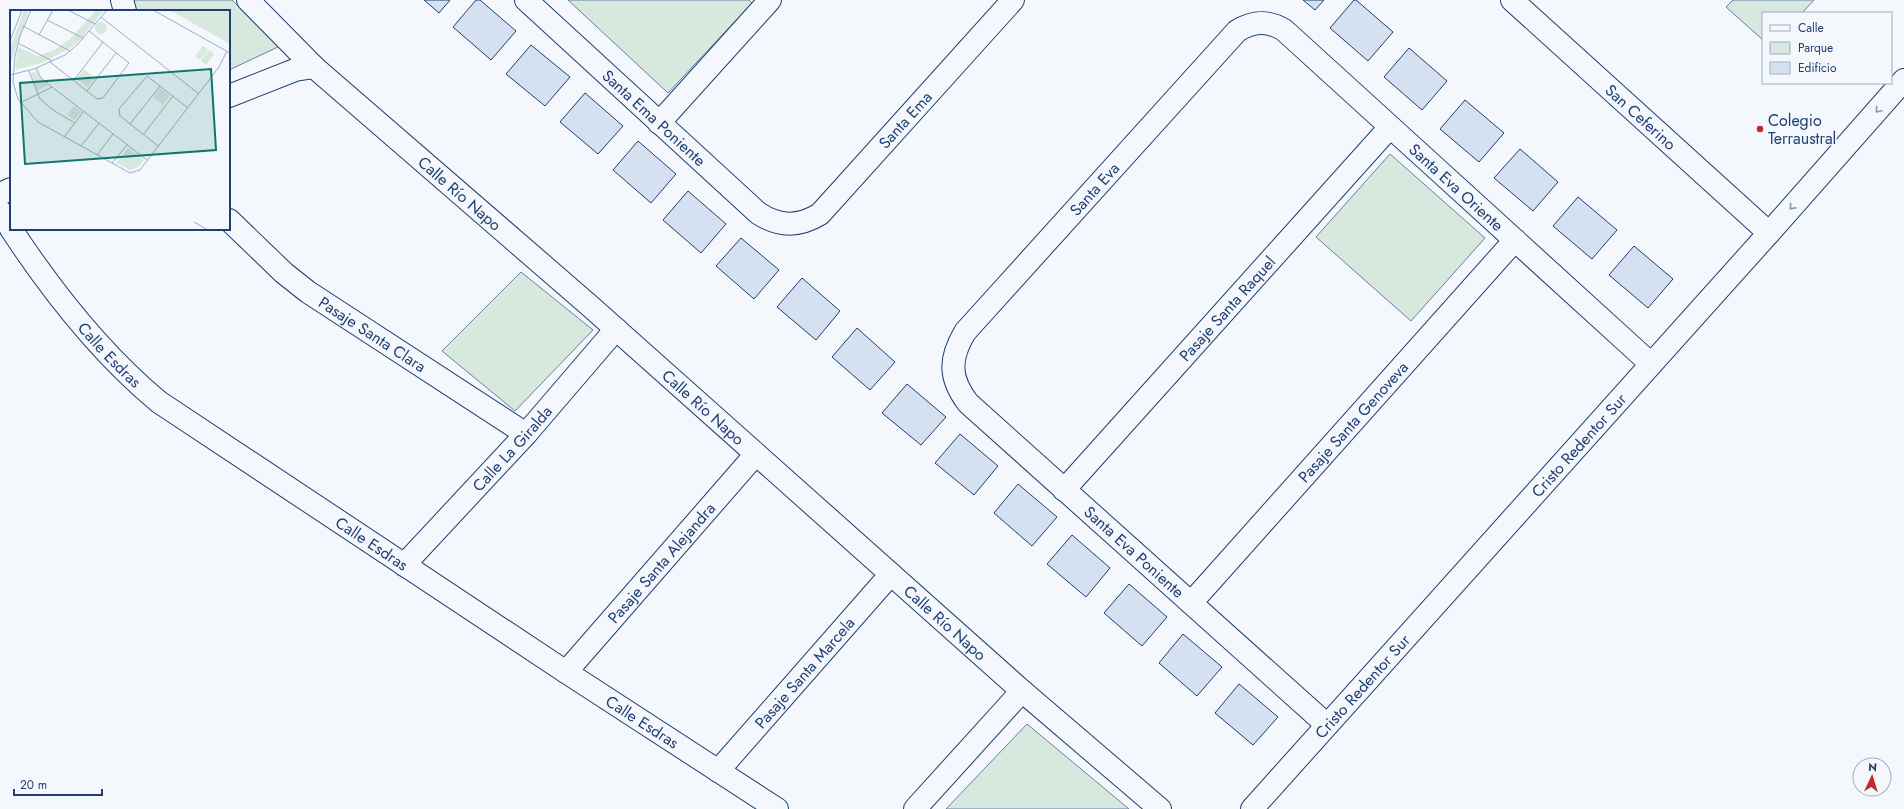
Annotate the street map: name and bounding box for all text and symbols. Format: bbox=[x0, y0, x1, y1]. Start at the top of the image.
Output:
inset map bbox=[10, 10, 230, 230]
legend bbox=[1762, 12, 1892, 84]
text: Calle bbox=[1798, 19, 1824, 37]
text: Parque bbox=[1798, 39, 1833, 57]
text: Edificio bbox=[1798, 59, 1837, 77]
street label: Santa Ema Poniente bbox=[597, 64, 711, 171]
street label: San Ceferino bbox=[1600, 79, 1682, 155]
street label: Santa Ema bbox=[873, 86, 937, 154]
one-way arrow bbox=[1876, 105, 1883, 112]
place label: Colegio Terraustral bbox=[1768, 109, 1836, 150]
marker: Colegio Terraustral bbox=[1755, 124, 1765, 134]
street label: Santa Eva Oriente bbox=[1404, 138, 1509, 236]
street label: Calle Río Napo bbox=[413, 151, 507, 236]
street label: Santa Eva bbox=[1064, 157, 1125, 221]
one-way arrow bbox=[1790, 202, 1797, 210]
street label: Pasaje Santa Raquel bbox=[1174, 251, 1281, 366]
street label: Pasaje Santa Clara bbox=[314, 291, 431, 378]
street label: Calle Esdras bbox=[73, 317, 147, 393]
street label: Pasaje Santa Genoveva bbox=[1292, 356, 1413, 487]
street label: Calle Río Napo bbox=[657, 364, 750, 450]
street label: Cristo Redentor Sur bbox=[1526, 388, 1632, 502]
street label: Calle La Giralda bbox=[467, 400, 557, 496]
street label: Pasaje Santa Alejandra bbox=[602, 497, 720, 628]
street label: Santa Eva Poniente bbox=[1079, 501, 1189, 603]
street label: Calle Esdras bbox=[331, 511, 413, 576]
street label: Calle Río Napo bbox=[899, 579, 992, 666]
street label: Pasaje Santa Marcela bbox=[749, 612, 860, 733]
street label: Cristo Redentor Sur bbox=[1309, 629, 1416, 743]
street label: Calle Esdras bbox=[601, 689, 684, 754]
north arrow bbox=[1852, 757, 1892, 797]
text: N bbox=[1868, 759, 1878, 775]
scale bar bbox=[14, 771, 102, 797]
text: 20 m bbox=[20, 776, 47, 794]

